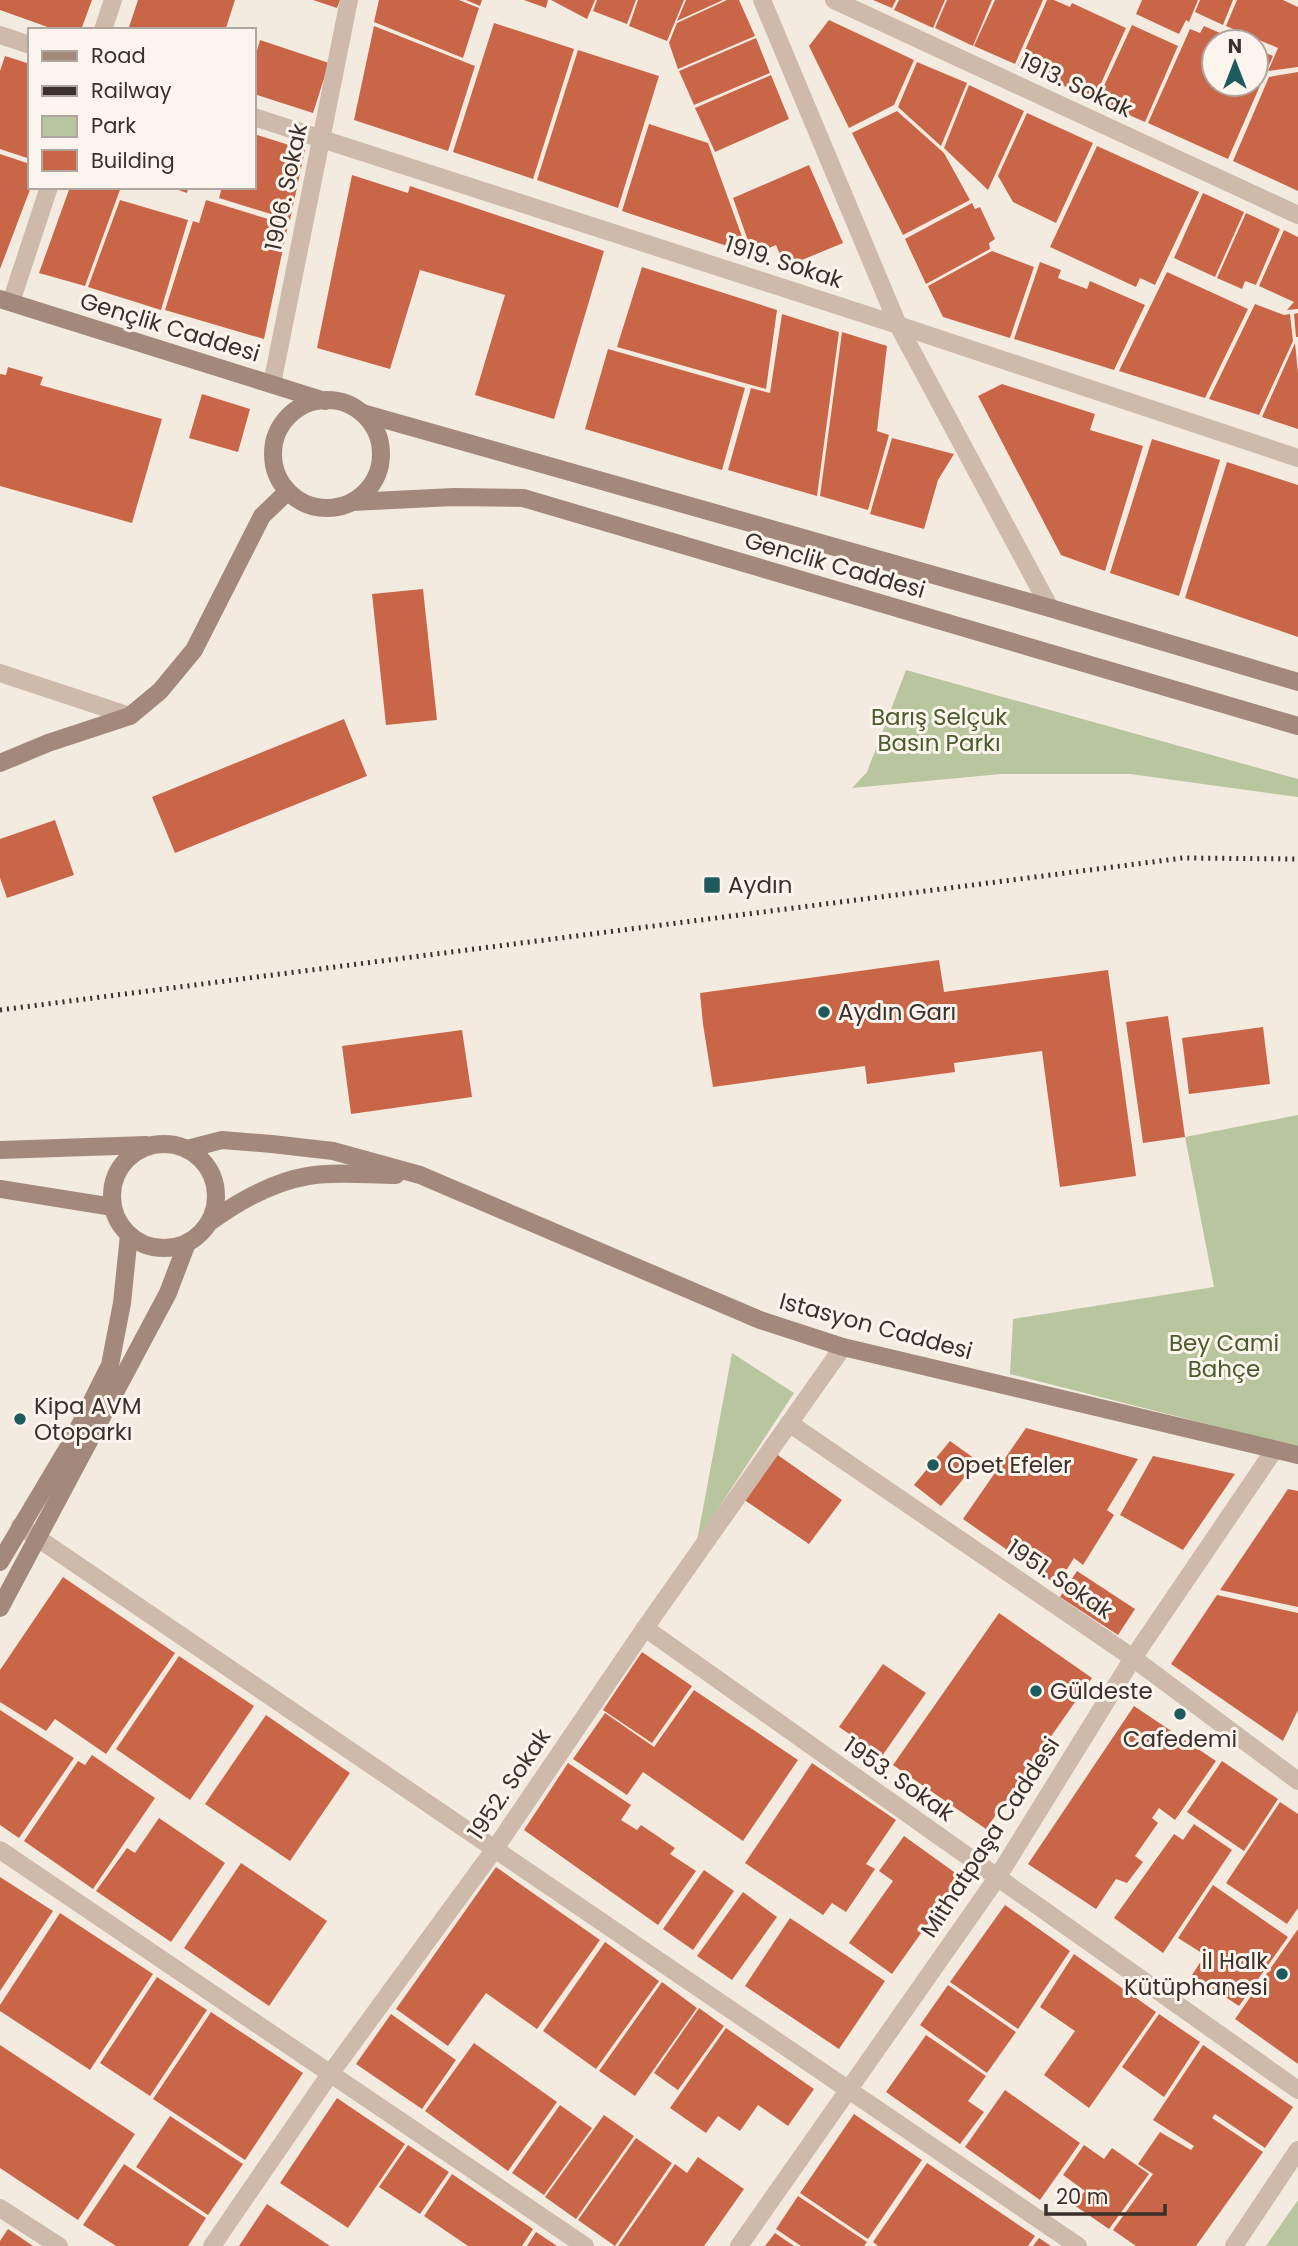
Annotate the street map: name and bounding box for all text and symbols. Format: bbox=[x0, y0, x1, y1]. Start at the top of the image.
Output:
legend bbox=[28, 28, 256, 189]
north arrow bbox=[1200, 28, 1270, 98]
text: N bbox=[1228, 33, 1242, 60]
text: Road bbox=[91, 41, 146, 70]
street label: 1913. Sokak bbox=[1014, 45, 1138, 125]
text: Railway bbox=[91, 76, 172, 105]
text: Park bbox=[91, 111, 136, 140]
street label: 1906. Sokak bbox=[257, 120, 315, 254]
text: Building bbox=[91, 146, 175, 175]
street label: 1919. Sokak bbox=[721, 228, 847, 296]
street label: Gençlik Caddesi bbox=[76, 284, 264, 370]
street label: Genclik Caddesi bbox=[741, 524, 929, 606]
park label: Barış Selçuk Basın Parkı bbox=[871, 701, 1007, 759]
place label: Aydın bbox=[728, 869, 792, 901]
marker: Aydın bbox=[702, 875, 722, 895]
place label: Aydın Garı bbox=[838, 996, 956, 1028]
marker: Aydın Garı bbox=[816, 1004, 832, 1020]
street label: Istasyon Caddesi bbox=[776, 1285, 976, 1367]
park label: Bey Cami Bahçe bbox=[1169, 1327, 1279, 1385]
place label: Kipa AVM Otoparkı bbox=[34, 1390, 142, 1448]
marker: Kipa AVM Otoparkı bbox=[12, 1411, 28, 1427]
place label: Opet Efeler bbox=[947, 1449, 1072, 1481]
marker: Opet Efeler bbox=[925, 1457, 941, 1473]
street label: 1951. Sokak bbox=[1000, 1532, 1120, 1626]
place label: Güldeste bbox=[1050, 1675, 1153, 1707]
marker: Güldeste bbox=[1028, 1683, 1044, 1699]
marker: Cafedemi bbox=[1172, 1706, 1188, 1722]
street label: 1952. Sokak bbox=[460, 1722, 558, 1846]
place label: Cafedemi bbox=[1123, 1723, 1237, 1755]
street label: 1953. Sokak bbox=[837, 1729, 961, 1829]
street label: Mithatpaşa Caddesi bbox=[913, 1730, 1067, 1944]
place label: İl Halk Kütüphanesi bbox=[1124, 1945, 1268, 2003]
marker: İl Halk Kütüphanesi bbox=[1274, 1966, 1290, 1982]
scale bar bbox=[1046, 2172, 1165, 2216]
text: 20 m bbox=[1056, 2182, 1109, 2211]

